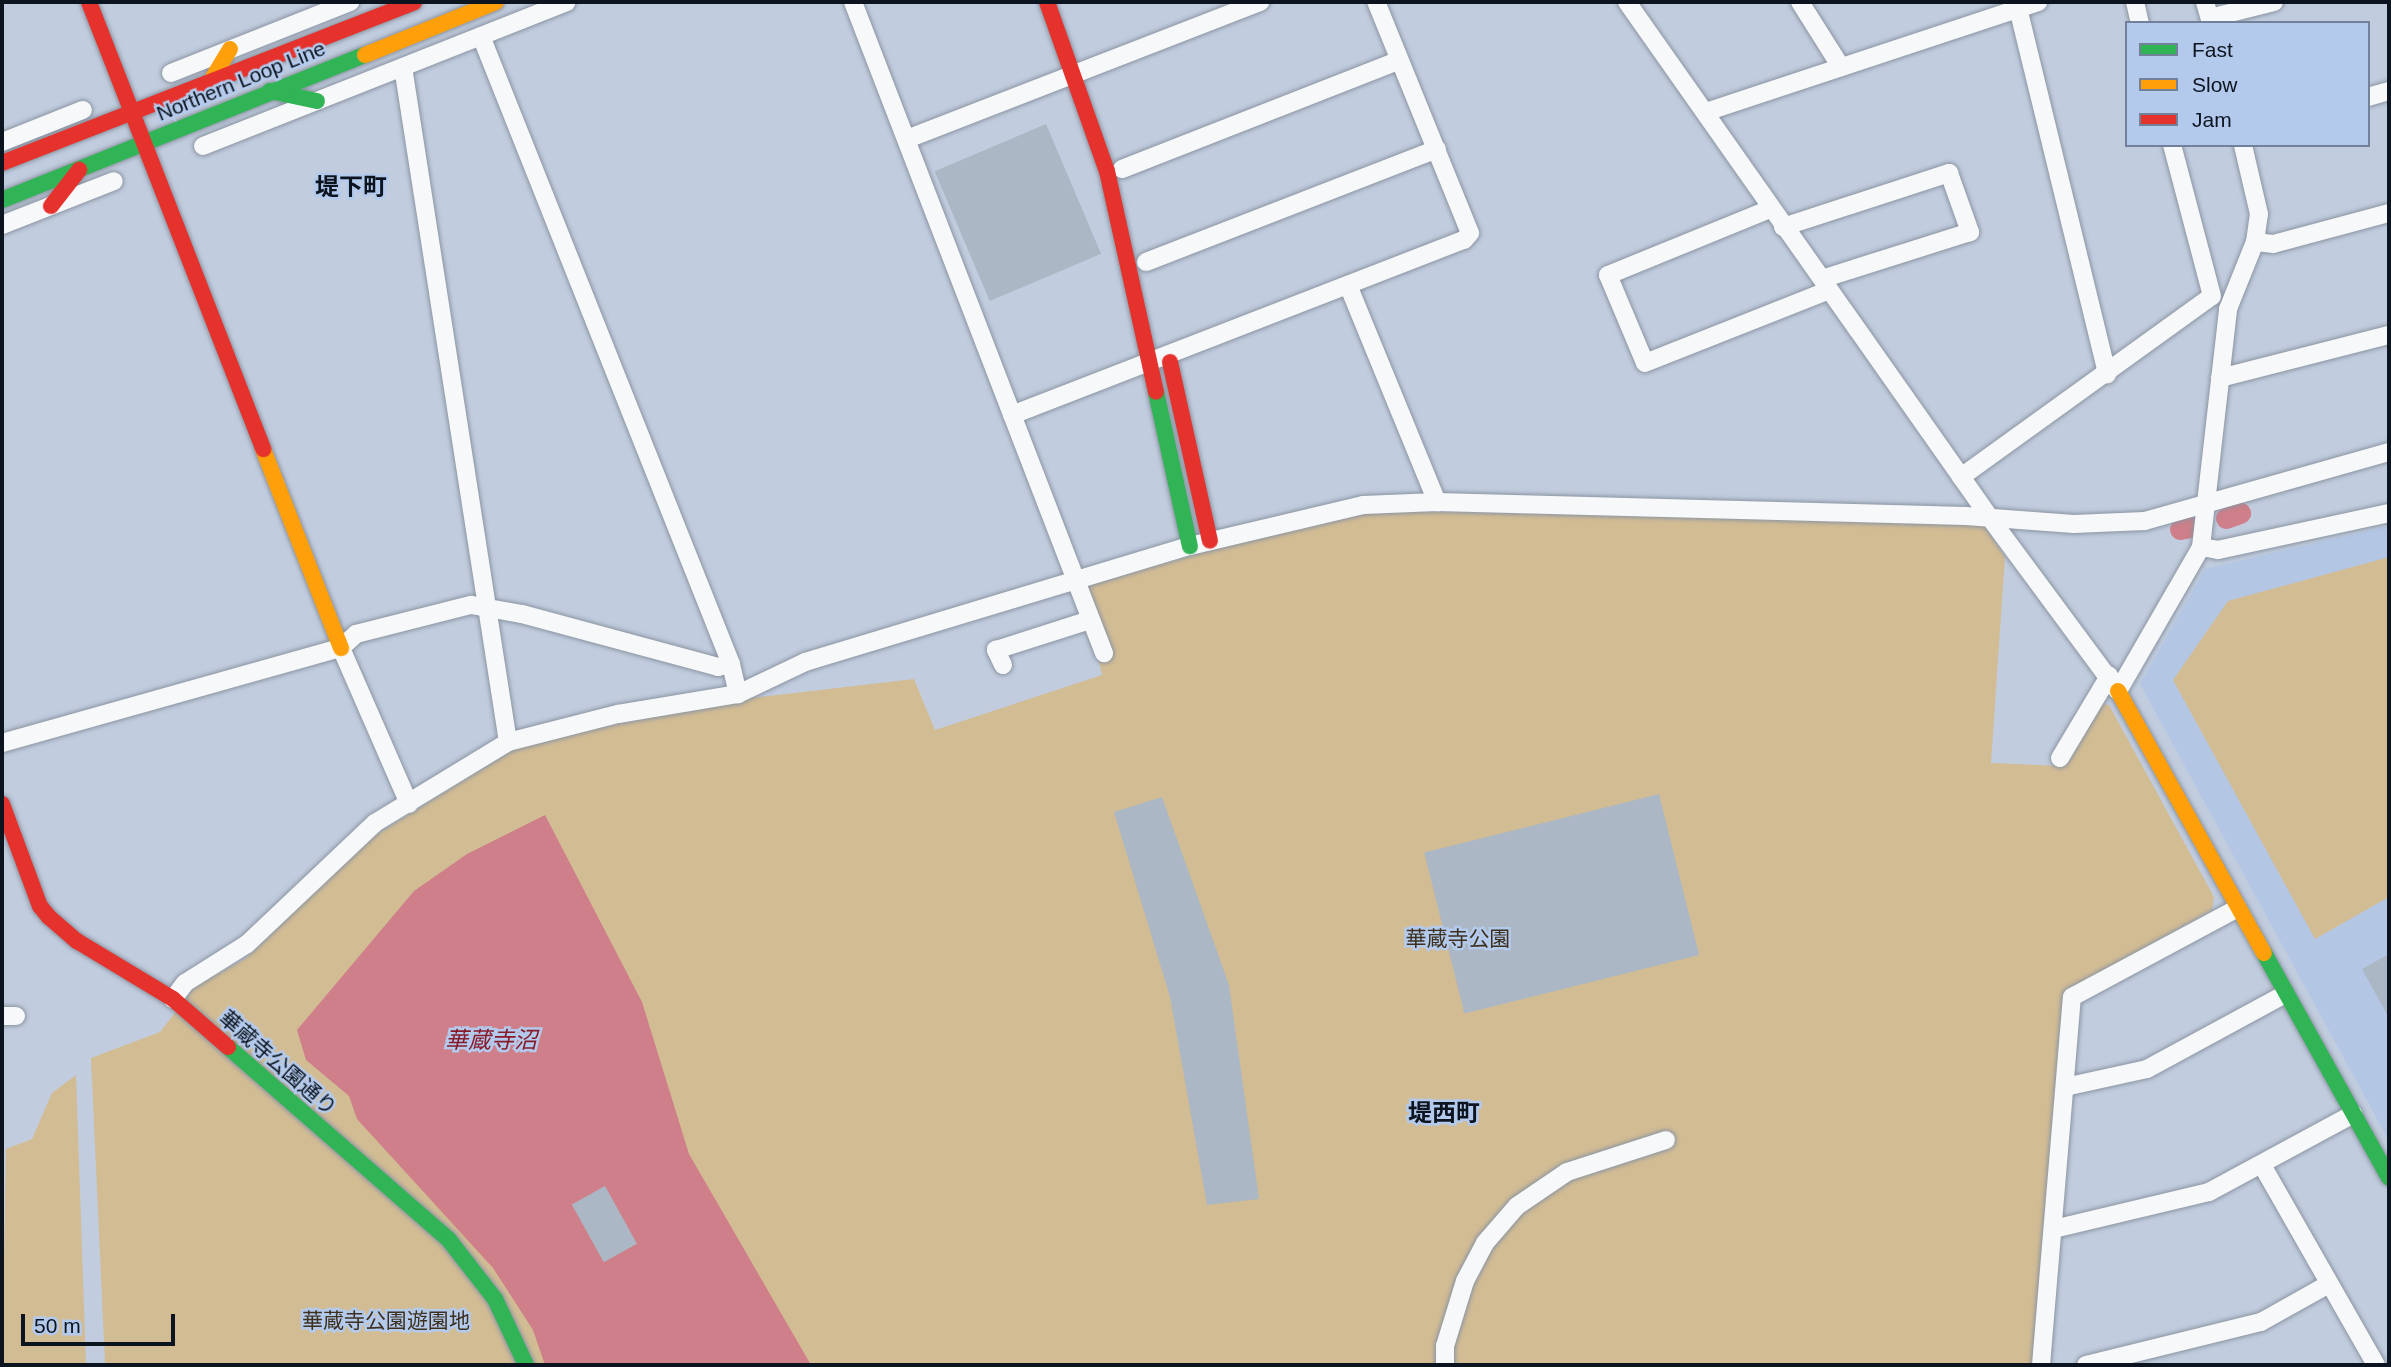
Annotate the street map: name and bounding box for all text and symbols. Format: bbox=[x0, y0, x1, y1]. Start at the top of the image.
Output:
legend bbox=[2125, 21, 2370, 147]
street label: Northern Loop Line bbox=[153, 36, 329, 126]
text: Fast bbox=[2192, 38, 2233, 61]
text: Slow bbox=[2192, 73, 2238, 96]
text: Jam bbox=[2192, 108, 2232, 131]
district label: 堤下町 bbox=[315, 173, 387, 201]
park label: 華蔵寺公園 bbox=[1406, 926, 1510, 952]
street label: 華蔵寺公園通り bbox=[214, 1005, 342, 1121]
water label: 華蔵寺沼 bbox=[445, 1026, 537, 1054]
district label: 堤西町 bbox=[1408, 1099, 1480, 1127]
scale bar bbox=[24, 1300, 178, 1344]
park label: 華蔵寺公園遊園地 bbox=[302, 1308, 470, 1334]
text: 50 m bbox=[34, 1314, 81, 1337]

